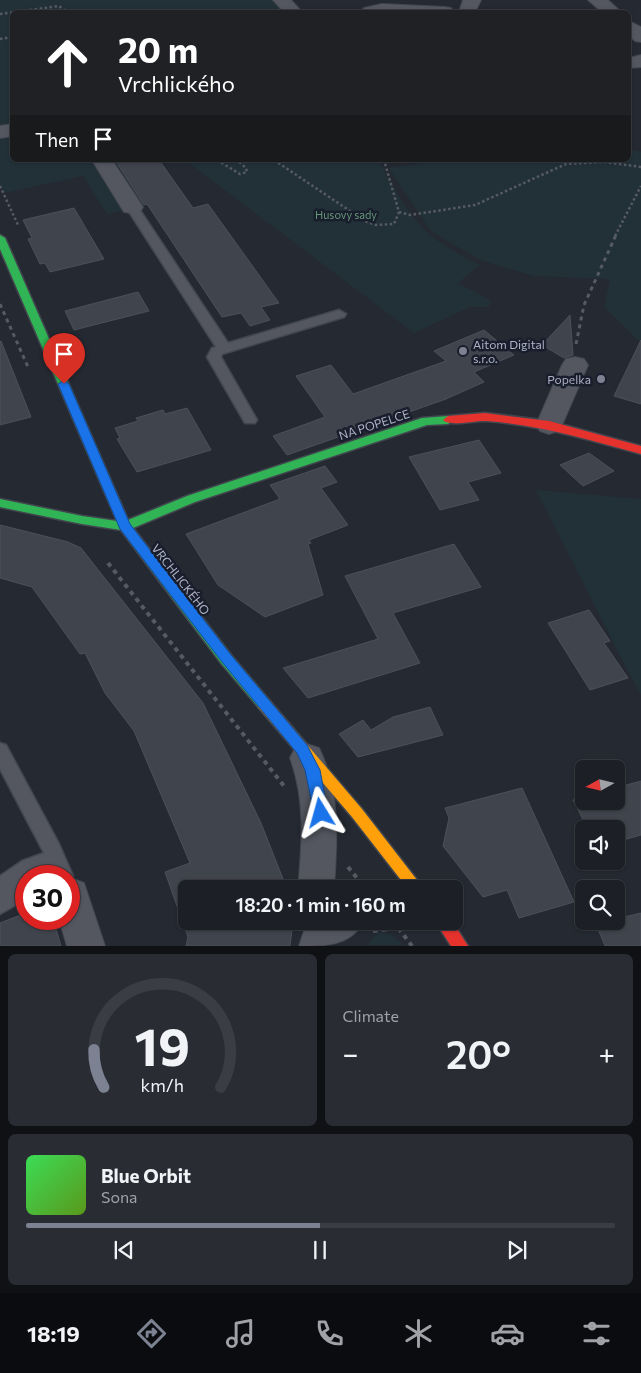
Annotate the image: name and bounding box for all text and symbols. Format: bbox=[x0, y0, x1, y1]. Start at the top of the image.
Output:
text: 20 m bbox=[118, 27, 198, 70]
icon: ahead bbox=[35, 30, 100, 95]
text: Vrchlického bbox=[118, 70, 235, 97]
icon: arrive bbox=[89, 125, 117, 153]
text: Then bbox=[35, 128, 79, 151]
park label: Husovy sady bbox=[315, 208, 377, 221]
pin bbox=[43, 333, 85, 384]
place label: Aitom Digital s.r.o. bbox=[473, 337, 545, 365]
icon: arrive bbox=[50, 340, 78, 368]
marker: Aitom Digital s.r.o. bbox=[457, 345, 469, 357]
place label: Popelka bbox=[547, 372, 591, 386]
marker: Popelka bbox=[595, 373, 607, 385]
street label: NA POPELCE bbox=[337, 406, 411, 442]
street label: VRCHLICKÉHO bbox=[149, 541, 213, 617]
north arrow bbox=[575, 760, 625, 810]
map controls bbox=[575, 760, 625, 930]
position arrow bbox=[294, 786, 346, 838]
button: sound bbox=[575, 820, 625, 870]
speed limit sign: 30 bbox=[15, 865, 80, 930]
button: search bbox=[575, 880, 625, 930]
text: 18:20 · 1 min · 160 m bbox=[236, 893, 405, 916]
text: Climate bbox=[343, 1006, 399, 1025]
text: 19 bbox=[134, 1013, 190, 1077]
text: 20° bbox=[446, 1030, 511, 1077]
text: − bbox=[343, 1036, 358, 1070]
text: + bbox=[599, 1036, 615, 1070]
text: km/h bbox=[141, 1074, 184, 1096]
text: Blue Orbit bbox=[101, 1164, 191, 1187]
text: Sona bbox=[101, 1187, 137, 1206]
icon: previous bbox=[110, 1236, 138, 1264]
icon: pause bbox=[306, 1236, 334, 1264]
icon: next bbox=[503, 1236, 531, 1264]
icon: directions bbox=[134, 1316, 169, 1351]
icon: music bbox=[223, 1316, 258, 1351]
icon: phone bbox=[312, 1316, 347, 1351]
icon: climate bbox=[401, 1316, 436, 1351]
icon: car bbox=[490, 1316, 525, 1351]
icon: filters bbox=[579, 1316, 614, 1351]
text: 18:19 bbox=[27, 1320, 80, 1347]

